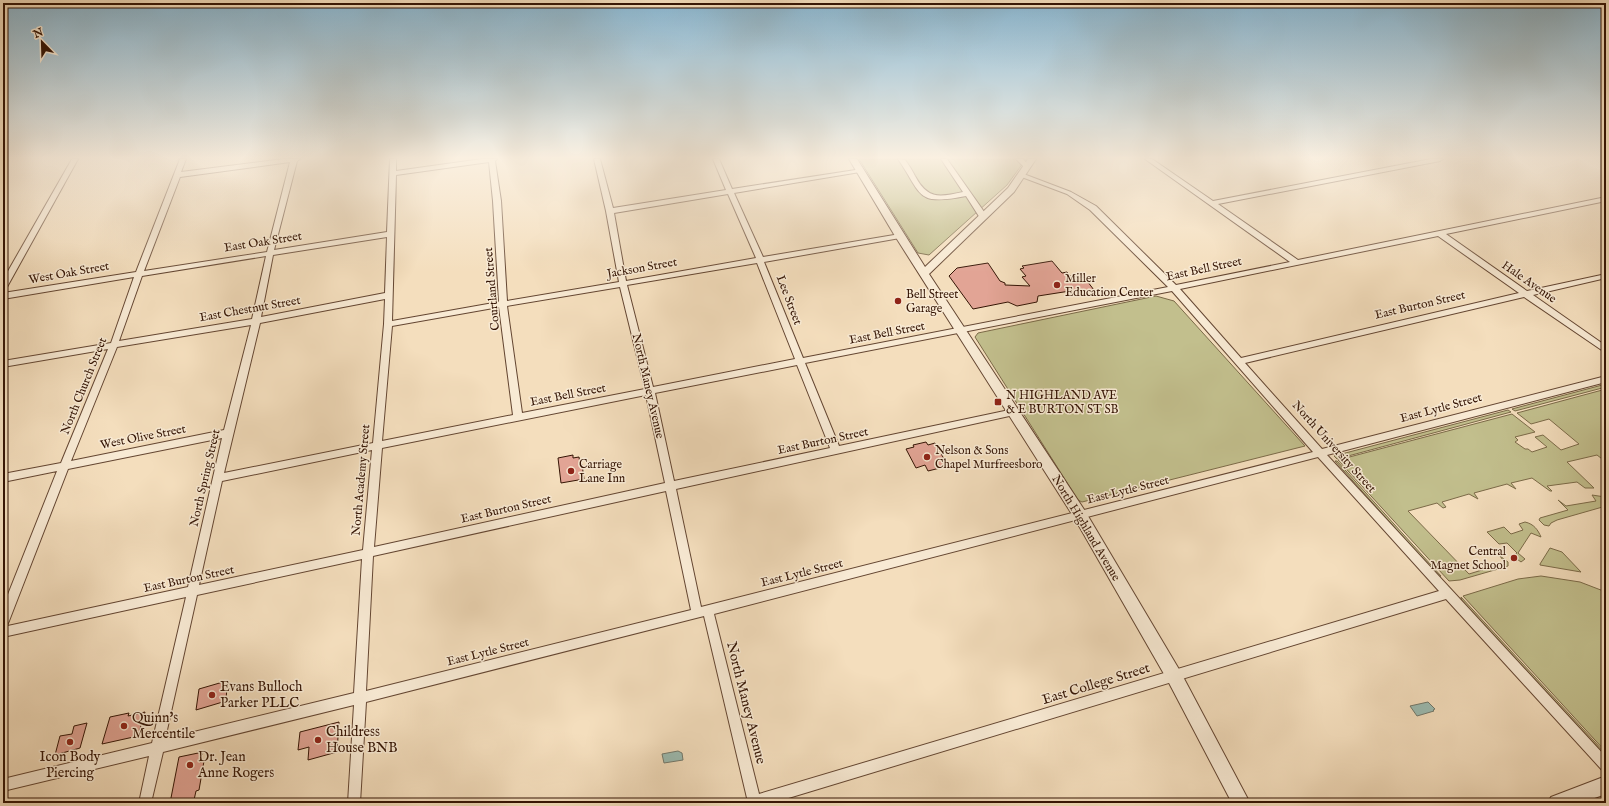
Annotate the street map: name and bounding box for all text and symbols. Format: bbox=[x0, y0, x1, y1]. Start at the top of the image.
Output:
north arrow bbox=[22, 22, 62, 62]
text: N bbox=[30, 25, 46, 42]
street label: East Oak Street bbox=[223, 228, 303, 256]
street label: Courtland Street bbox=[481, 247, 503, 331]
street label: Jackson Street bbox=[604, 254, 678, 283]
street label: East Bell Street bbox=[1165, 254, 1243, 284]
street label: Hale Avenue bbox=[1499, 258, 1560, 307]
street label: West Oak Street bbox=[28, 259, 110, 287]
place label: Miller Education Center bbox=[1065, 271, 1154, 300]
street label: Lee Street bbox=[773, 273, 805, 327]
marker: Miller Education Center bbox=[1052, 280, 1062, 290]
place label: Bell Street Garage bbox=[906, 287, 958, 316]
street label: East Burton Street bbox=[1373, 287, 1467, 323]
street label: East Chestnut Street bbox=[198, 293, 302, 325]
marker: Bell Street Garage bbox=[893, 296, 903, 306]
street label: East Bell Street bbox=[848, 318, 926, 348]
street label: North Maney Avenue bbox=[629, 332, 668, 441]
street label: North Church Street bbox=[58, 335, 110, 437]
street label: East Bell Street bbox=[529, 380, 607, 410]
place label: N HIGHLAND AVE & E BURTON ST SB bbox=[1006, 388, 1119, 417]
street label: East Lytle Street bbox=[1399, 390, 1483, 426]
marker: N HIGHLAND AVE & E BURTON ST SB bbox=[993, 397, 1003, 407]
street label: North University Street bbox=[1289, 398, 1379, 496]
street label: West Olive Street bbox=[99, 421, 187, 453]
street label: North Academy Street bbox=[349, 424, 373, 536]
street label: East Burton Street bbox=[776, 424, 870, 458]
street label: North Spring Street bbox=[186, 428, 224, 528]
place label: Nelson & Sons Chapel Murfreesboro bbox=[935, 443, 1043, 473]
marker: Nelson & Sons Chapel Murfreesboro bbox=[922, 452, 932, 462]
place label: Carriage Lane Inn bbox=[579, 457, 626, 486]
marker: Carriage Lane Inn bbox=[566, 466, 576, 476]
street label: North Highland Avenue bbox=[1048, 472, 1124, 584]
street label: East Lytle Street bbox=[1085, 473, 1171, 507]
street label: East Burton Street bbox=[459, 491, 553, 527]
place label: Central Magnet School bbox=[1431, 544, 1507, 573]
marker: Central Magnet School bbox=[1509, 553, 1519, 563]
street label: East Lytle Street bbox=[759, 556, 845, 590]
street label: East Burton Street bbox=[142, 562, 236, 596]
street label: East Lytle Street bbox=[445, 635, 531, 669]
street label: North Maney Avenue bbox=[722, 640, 770, 767]
street label: East College Street bbox=[1040, 659, 1152, 709]
place label: Evans Bulloch Parker PLLC bbox=[220, 678, 303, 712]
marker: Evans Bulloch Parker PLLC bbox=[207, 690, 217, 700]
place label: Quinn's Mercentile bbox=[132, 709, 196, 743]
marker: Quinn's Mercentile bbox=[119, 721, 129, 731]
place label: Childress House BNB bbox=[326, 723, 398, 757]
marker: Childress House BNB bbox=[313, 735, 323, 745]
marker: Icon Body Piercing bbox=[65, 737, 75, 747]
place label: Icon Body Piercing bbox=[39, 748, 101, 782]
place label: Dr. Jean Anne Rogers bbox=[197, 748, 274, 782]
marker: Dr. Jean Anne Rogers bbox=[185, 760, 195, 770]

